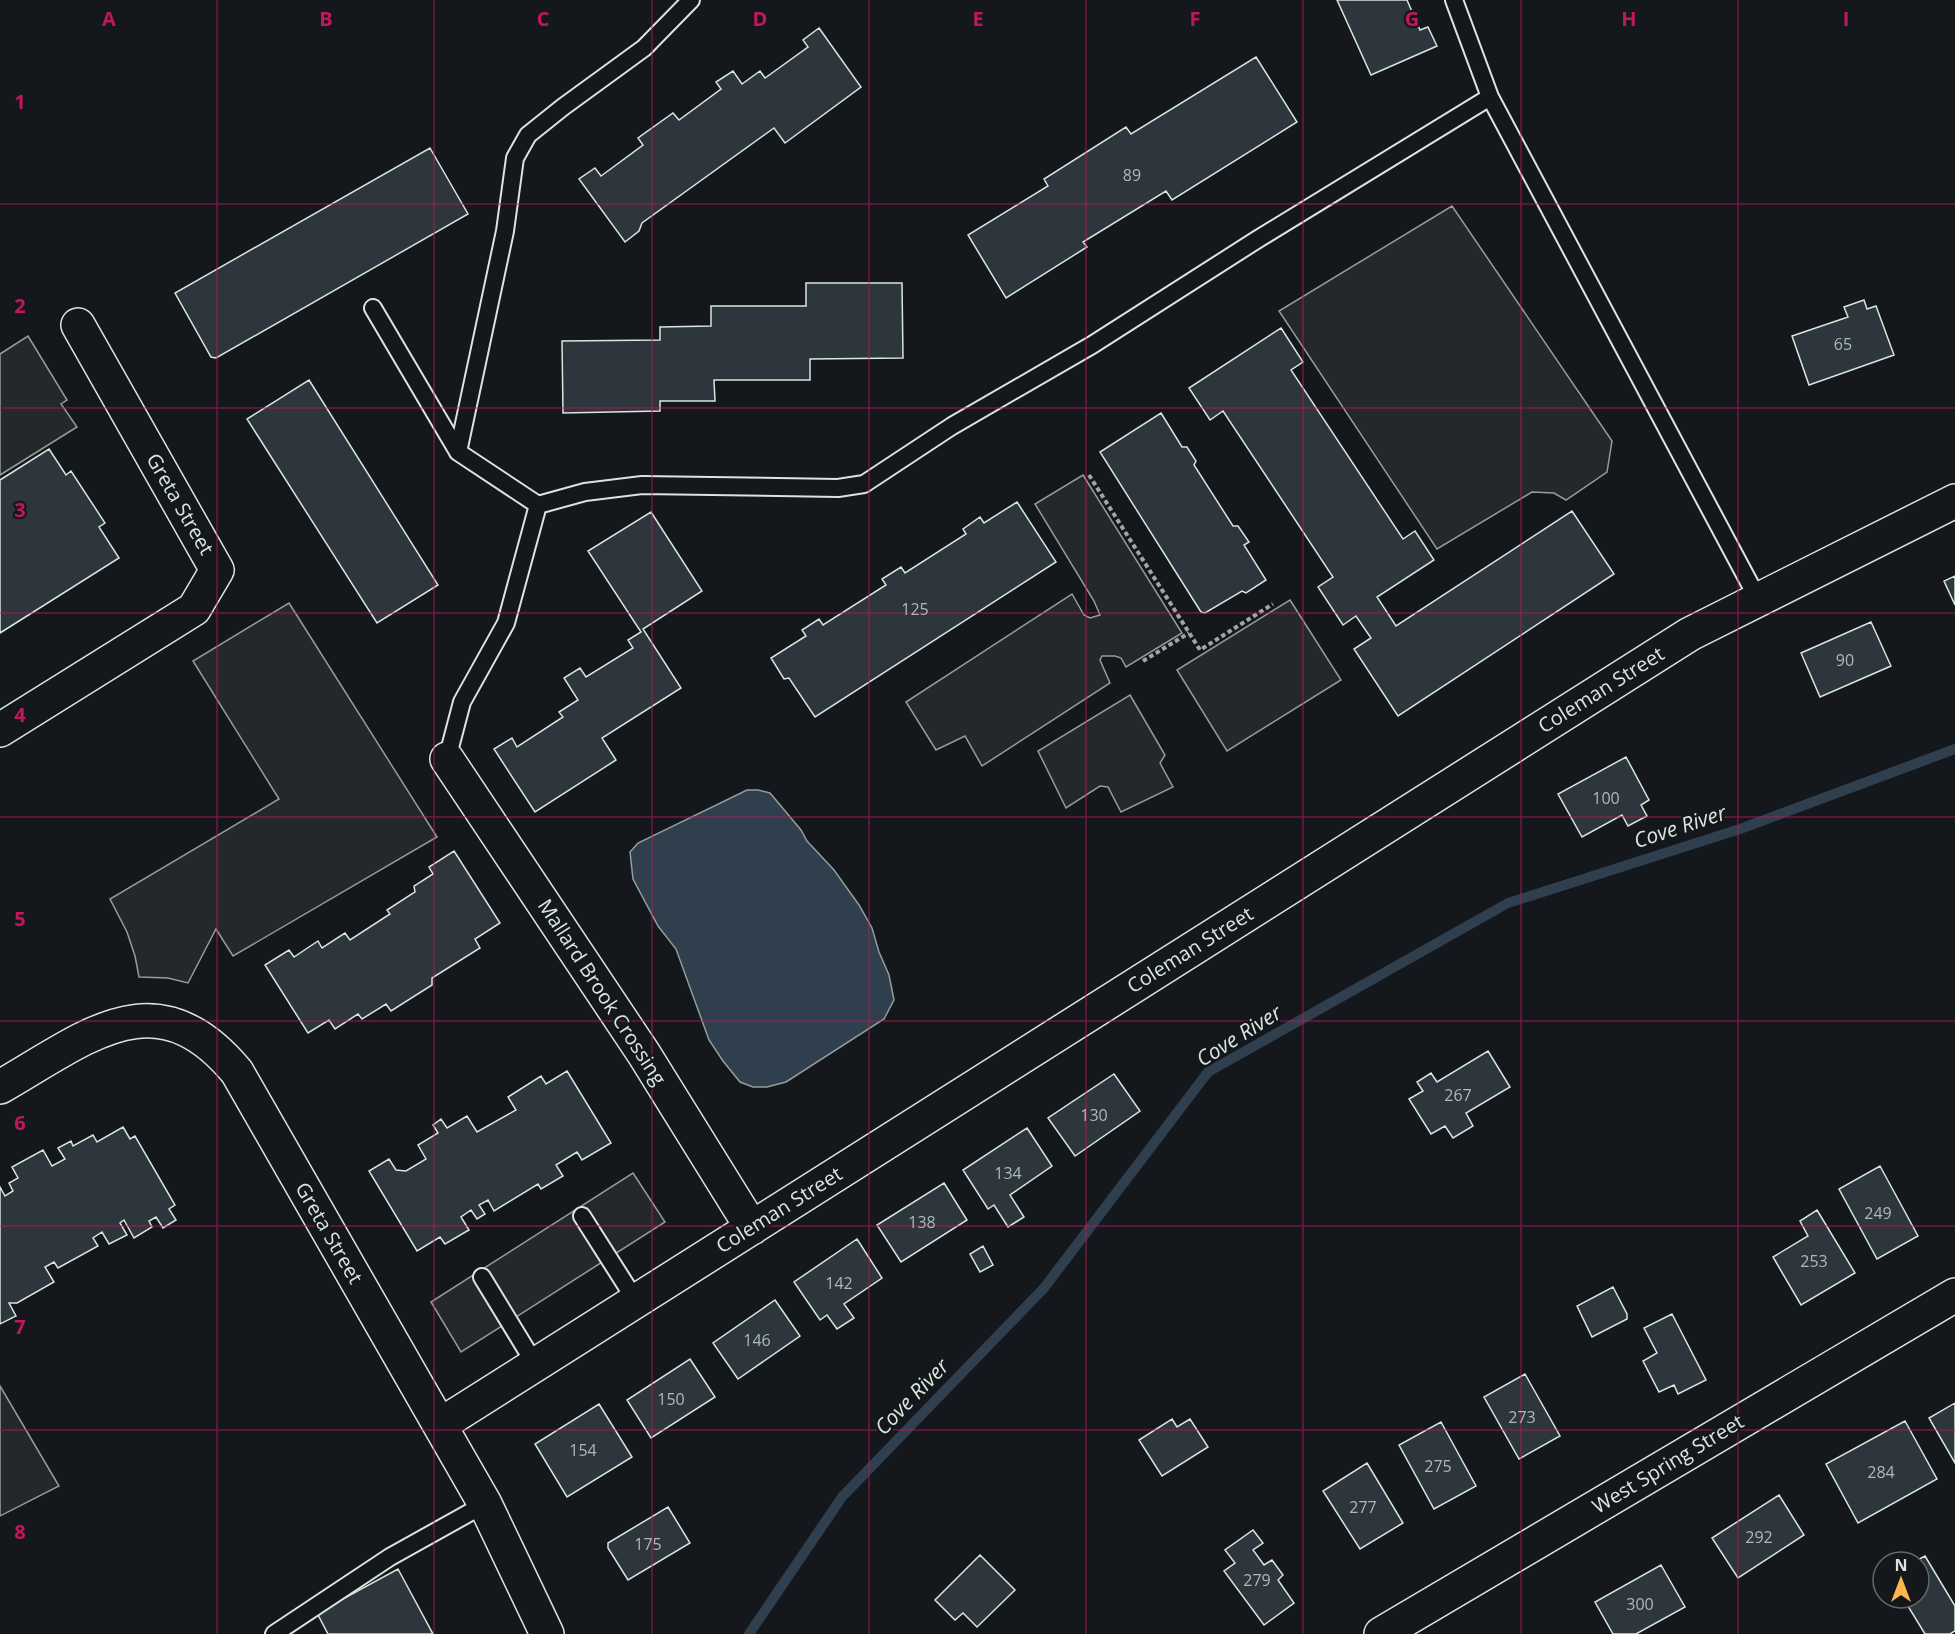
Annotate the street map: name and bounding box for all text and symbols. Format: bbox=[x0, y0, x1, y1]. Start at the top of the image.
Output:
text: A bbox=[102, 5, 116, 32]
text: B bbox=[319, 5, 333, 32]
text: C bbox=[537, 5, 550, 32]
text: D bbox=[753, 5, 767, 32]
text: E bbox=[972, 5, 984, 32]
text: F bbox=[1190, 5, 1200, 32]
text: G bbox=[1405, 5, 1419, 32]
text: H bbox=[1621, 5, 1637, 32]
text: I bbox=[1843, 5, 1849, 32]
text: 1 bbox=[14, 88, 26, 115]
house number: 89 bbox=[1123, 164, 1141, 186]
text: 2 bbox=[14, 292, 26, 319]
house number: 65 bbox=[1834, 333, 1852, 355]
street label: Greta Street bbox=[140, 448, 220, 560]
text: 3 bbox=[14, 496, 26, 523]
house number: 125 bbox=[901, 598, 929, 620]
street label: Coleman Street bbox=[1533, 640, 1669, 739]
house number: 90 bbox=[1836, 649, 1854, 671]
text: 4 bbox=[14, 701, 26, 728]
house number: 100 bbox=[1592, 787, 1620, 809]
water label: Cove River bbox=[1630, 798, 1730, 854]
street label: Mallard Brook Crossing bbox=[532, 893, 673, 1090]
street label: Coleman Street bbox=[1122, 900, 1258, 999]
text: 5 bbox=[14, 905, 26, 932]
water label: Cove River bbox=[1191, 998, 1287, 1072]
house number: 267 bbox=[1444, 1084, 1472, 1106]
house number: 130 bbox=[1080, 1104, 1108, 1126]
text: 6 bbox=[14, 1109, 26, 1136]
street label: Coleman Street bbox=[711, 1160, 847, 1259]
house number: 134 bbox=[994, 1162, 1022, 1184]
street label: Greta Street bbox=[289, 1177, 369, 1289]
house number: 249 bbox=[1864, 1202, 1892, 1224]
house number: 138 bbox=[908, 1211, 936, 1233]
house number: 253 bbox=[1800, 1250, 1828, 1272]
house number: 142 bbox=[825, 1272, 853, 1294]
text: 7 bbox=[14, 1313, 26, 1340]
house number: 146 bbox=[743, 1329, 771, 1351]
water label: Cove River bbox=[868, 1352, 955, 1440]
house number: 150 bbox=[657, 1388, 685, 1410]
house number: 273 bbox=[1508, 1406, 1536, 1428]
street label: West Spring Street bbox=[1587, 1408, 1748, 1519]
house number: 154 bbox=[569, 1439, 597, 1461]
house number: 275 bbox=[1424, 1455, 1452, 1477]
house number: 284 bbox=[1867, 1461, 1895, 1483]
house number: 277 bbox=[1349, 1496, 1377, 1518]
text: 8 bbox=[14, 1518, 26, 1545]
house number: 292 bbox=[1745, 1526, 1773, 1548]
house number: 175 bbox=[634, 1533, 662, 1555]
north arrow bbox=[1871, 1550, 1931, 1610]
text: N bbox=[1894, 1554, 1908, 1576]
house number: 279 bbox=[1243, 1569, 1271, 1591]
house number: 300 bbox=[1626, 1593, 1654, 1615]

